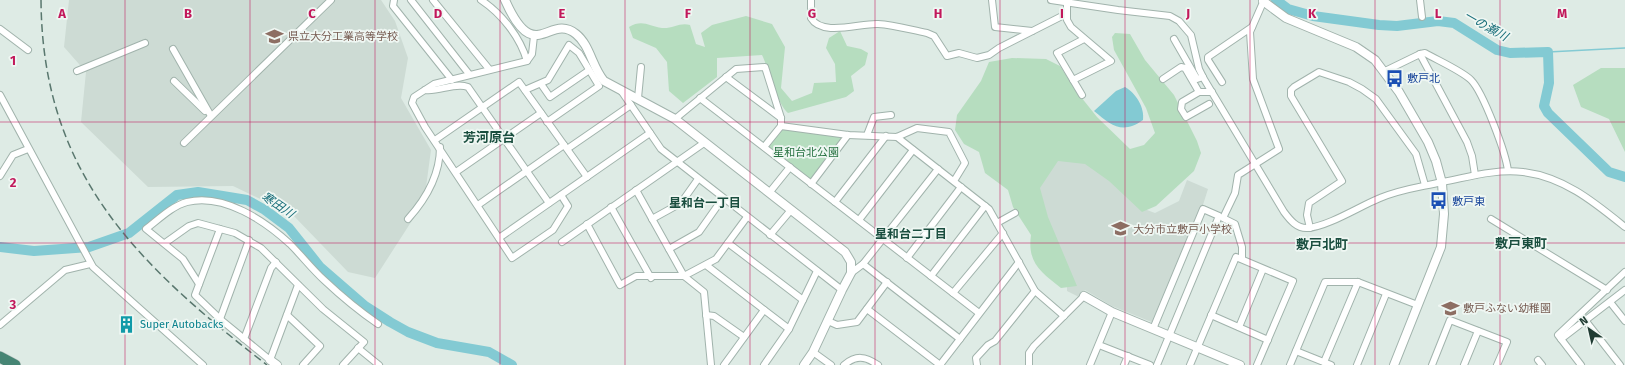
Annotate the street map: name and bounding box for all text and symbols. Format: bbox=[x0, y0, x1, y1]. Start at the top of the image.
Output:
text: A bbox=[57, 6, 66, 21]
text: B bbox=[184, 6, 192, 21]
text: C bbox=[308, 6, 316, 21]
text: D bbox=[434, 6, 443, 21]
text: E bbox=[559, 6, 566, 21]
text: F bbox=[685, 6, 692, 21]
text: G bbox=[808, 6, 816, 21]
text: H bbox=[934, 6, 942, 21]
text: I bbox=[1060, 6, 1064, 21]
text: J bbox=[1185, 6, 1190, 21]
text: K bbox=[1308, 6, 1317, 21]
text: L bbox=[1435, 6, 1442, 21]
text: M bbox=[1557, 6, 1567, 21]
water label: 一の瀬川 bbox=[1462, 8, 1512, 45]
school or university icon: 県立大分工業高等学校 bbox=[265, 26, 285, 46]
place label: 県立大分工業高等学校 bbox=[288, 30, 398, 43]
text: 1 bbox=[10, 53, 16, 68]
bus stop icon: 敷戸北 bbox=[1384, 68, 1404, 88]
place label: 敷戸北 bbox=[1407, 72, 1440, 85]
district label: 芳河原台 bbox=[463, 130, 515, 145]
park label: 星和台北公園 bbox=[773, 146, 839, 159]
text: 2 bbox=[10, 175, 17, 190]
water label: 寒田川 bbox=[259, 189, 298, 222]
bus stop icon: 敷戸東 bbox=[1429, 191, 1449, 211]
place label: 敷戸東 bbox=[1452, 195, 1485, 208]
district label: 星和台一丁目 bbox=[669, 196, 741, 210]
school or university icon: 大分市立敷戸小学校 bbox=[1110, 219, 1130, 239]
place label: 大分市立敷戸小学校 bbox=[1133, 223, 1232, 236]
district label: 星和台二丁目 bbox=[875, 227, 947, 241]
district label: 敷戸東町 bbox=[1495, 236, 1547, 251]
district label: 敷戸北町 bbox=[1296, 237, 1348, 252]
text: 3 bbox=[9, 297, 17, 312]
school or university icon: 敷戸ふない幼稚園 bbox=[1440, 298, 1460, 318]
place label: 敷戸ふない幼稚園 bbox=[1463, 302, 1551, 315]
north arrow bbox=[1569, 309, 1609, 349]
building icon: Super Autobacks bbox=[117, 314, 137, 334]
text: N bbox=[1577, 314, 1590, 329]
place label: Super Autobacks bbox=[140, 318, 223, 331]

